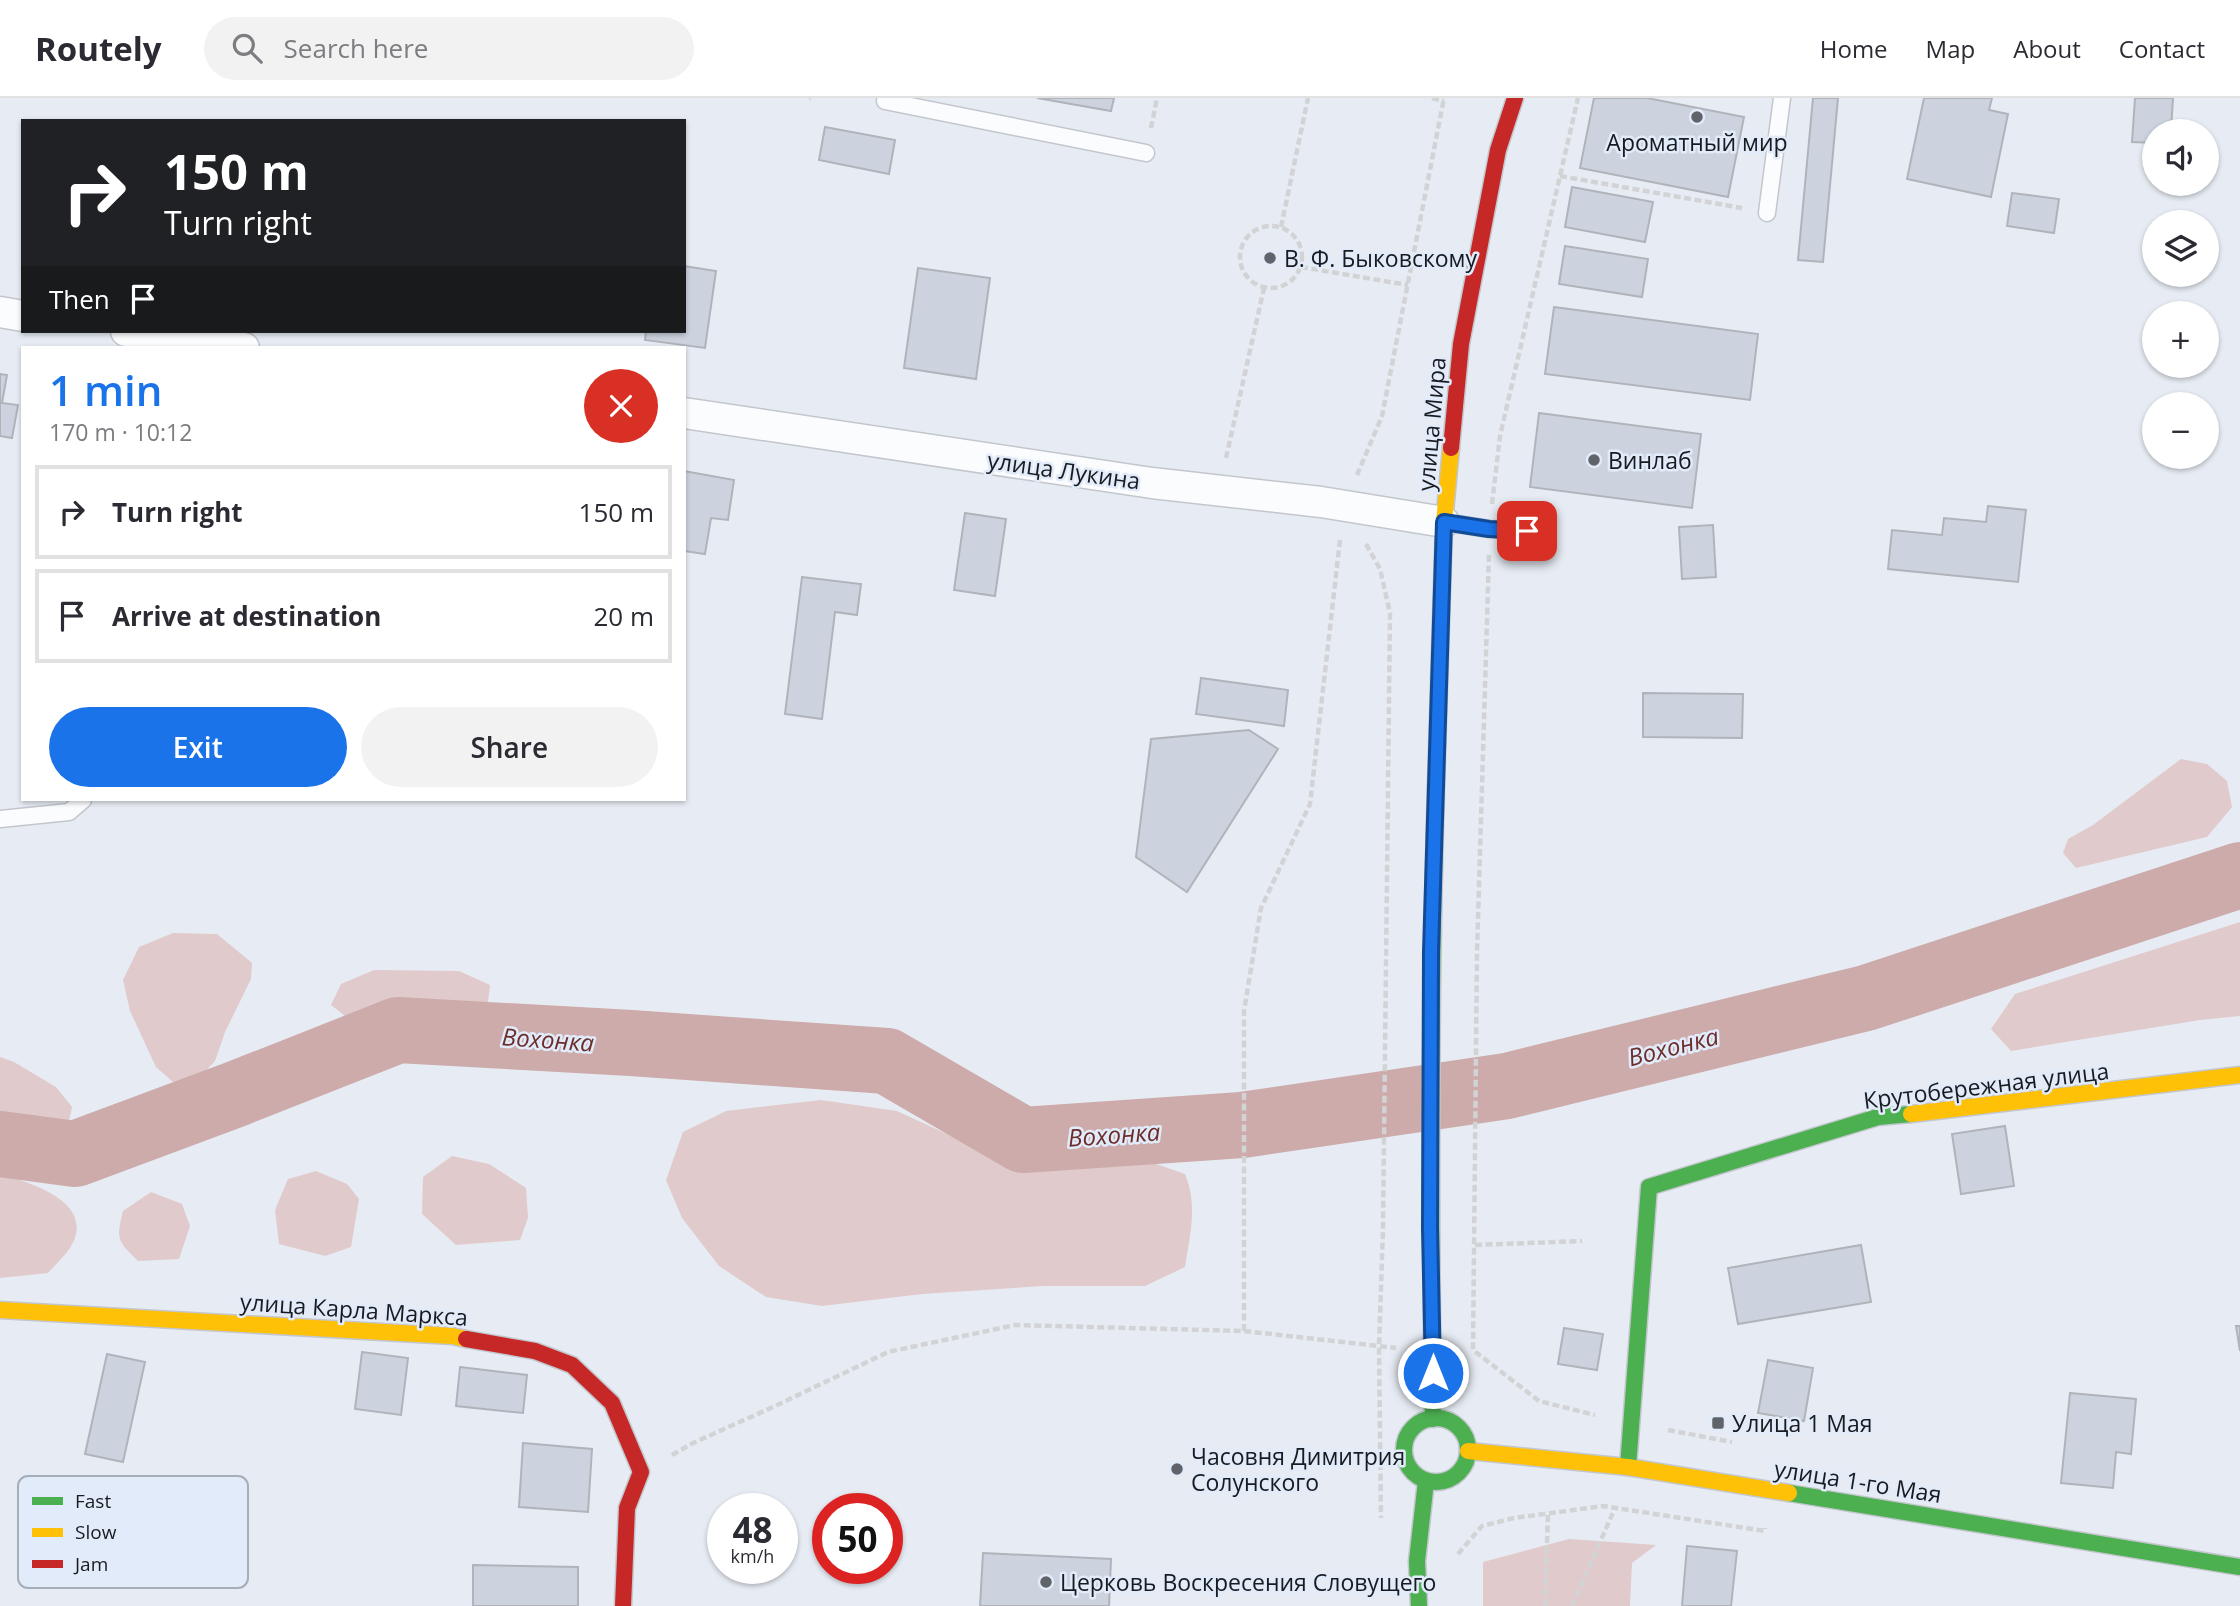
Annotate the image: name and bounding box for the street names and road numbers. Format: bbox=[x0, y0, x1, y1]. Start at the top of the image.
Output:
street label: улица Мира bbox=[1409, 356, 1453, 492]
street label: улица Лукина bbox=[986, 443, 1142, 497]
street label: Крутобережная улица bbox=[1861, 1054, 2111, 1116]
street label: улица Карла Маркса bbox=[239, 1285, 469, 1333]
street label: улица 1-го Мая bbox=[1772, 1452, 1944, 1510]

